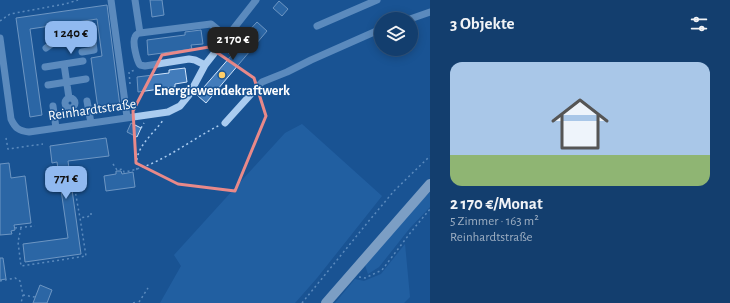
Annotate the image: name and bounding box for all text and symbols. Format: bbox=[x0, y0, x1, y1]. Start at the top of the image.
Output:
map controls bbox=[374, 12, 418, 56]
button: layers bbox=[374, 12, 418, 56]
icon: filters bbox=[688, 13, 710, 35]
text: 3 Objekte bbox=[450, 15, 515, 32]
pin: 1 240 € bbox=[34, 21, 108, 55]
text: 1 240 € bbox=[54, 27, 88, 40]
pin: 2 170 € bbox=[196, 27, 270, 61]
text: 2 170 € bbox=[216, 33, 250, 46]
marker: Energiewendekraftwerk bbox=[217, 70, 227, 80]
place label: Energiewendekraftwerk bbox=[154, 84, 290, 98]
icon: home bbox=[544, 88, 616, 160]
street label: Reinhardtstraße bbox=[47, 97, 137, 123]
pin: 771 € bbox=[38, 166, 94, 200]
text: 771 € bbox=[54, 172, 78, 185]
text: 2 170 €/Monat bbox=[450, 195, 543, 212]
text: 5 Zimmer · 163 m² bbox=[450, 215, 539, 228]
text: Reinhardtstraße bbox=[450, 231, 533, 244]

